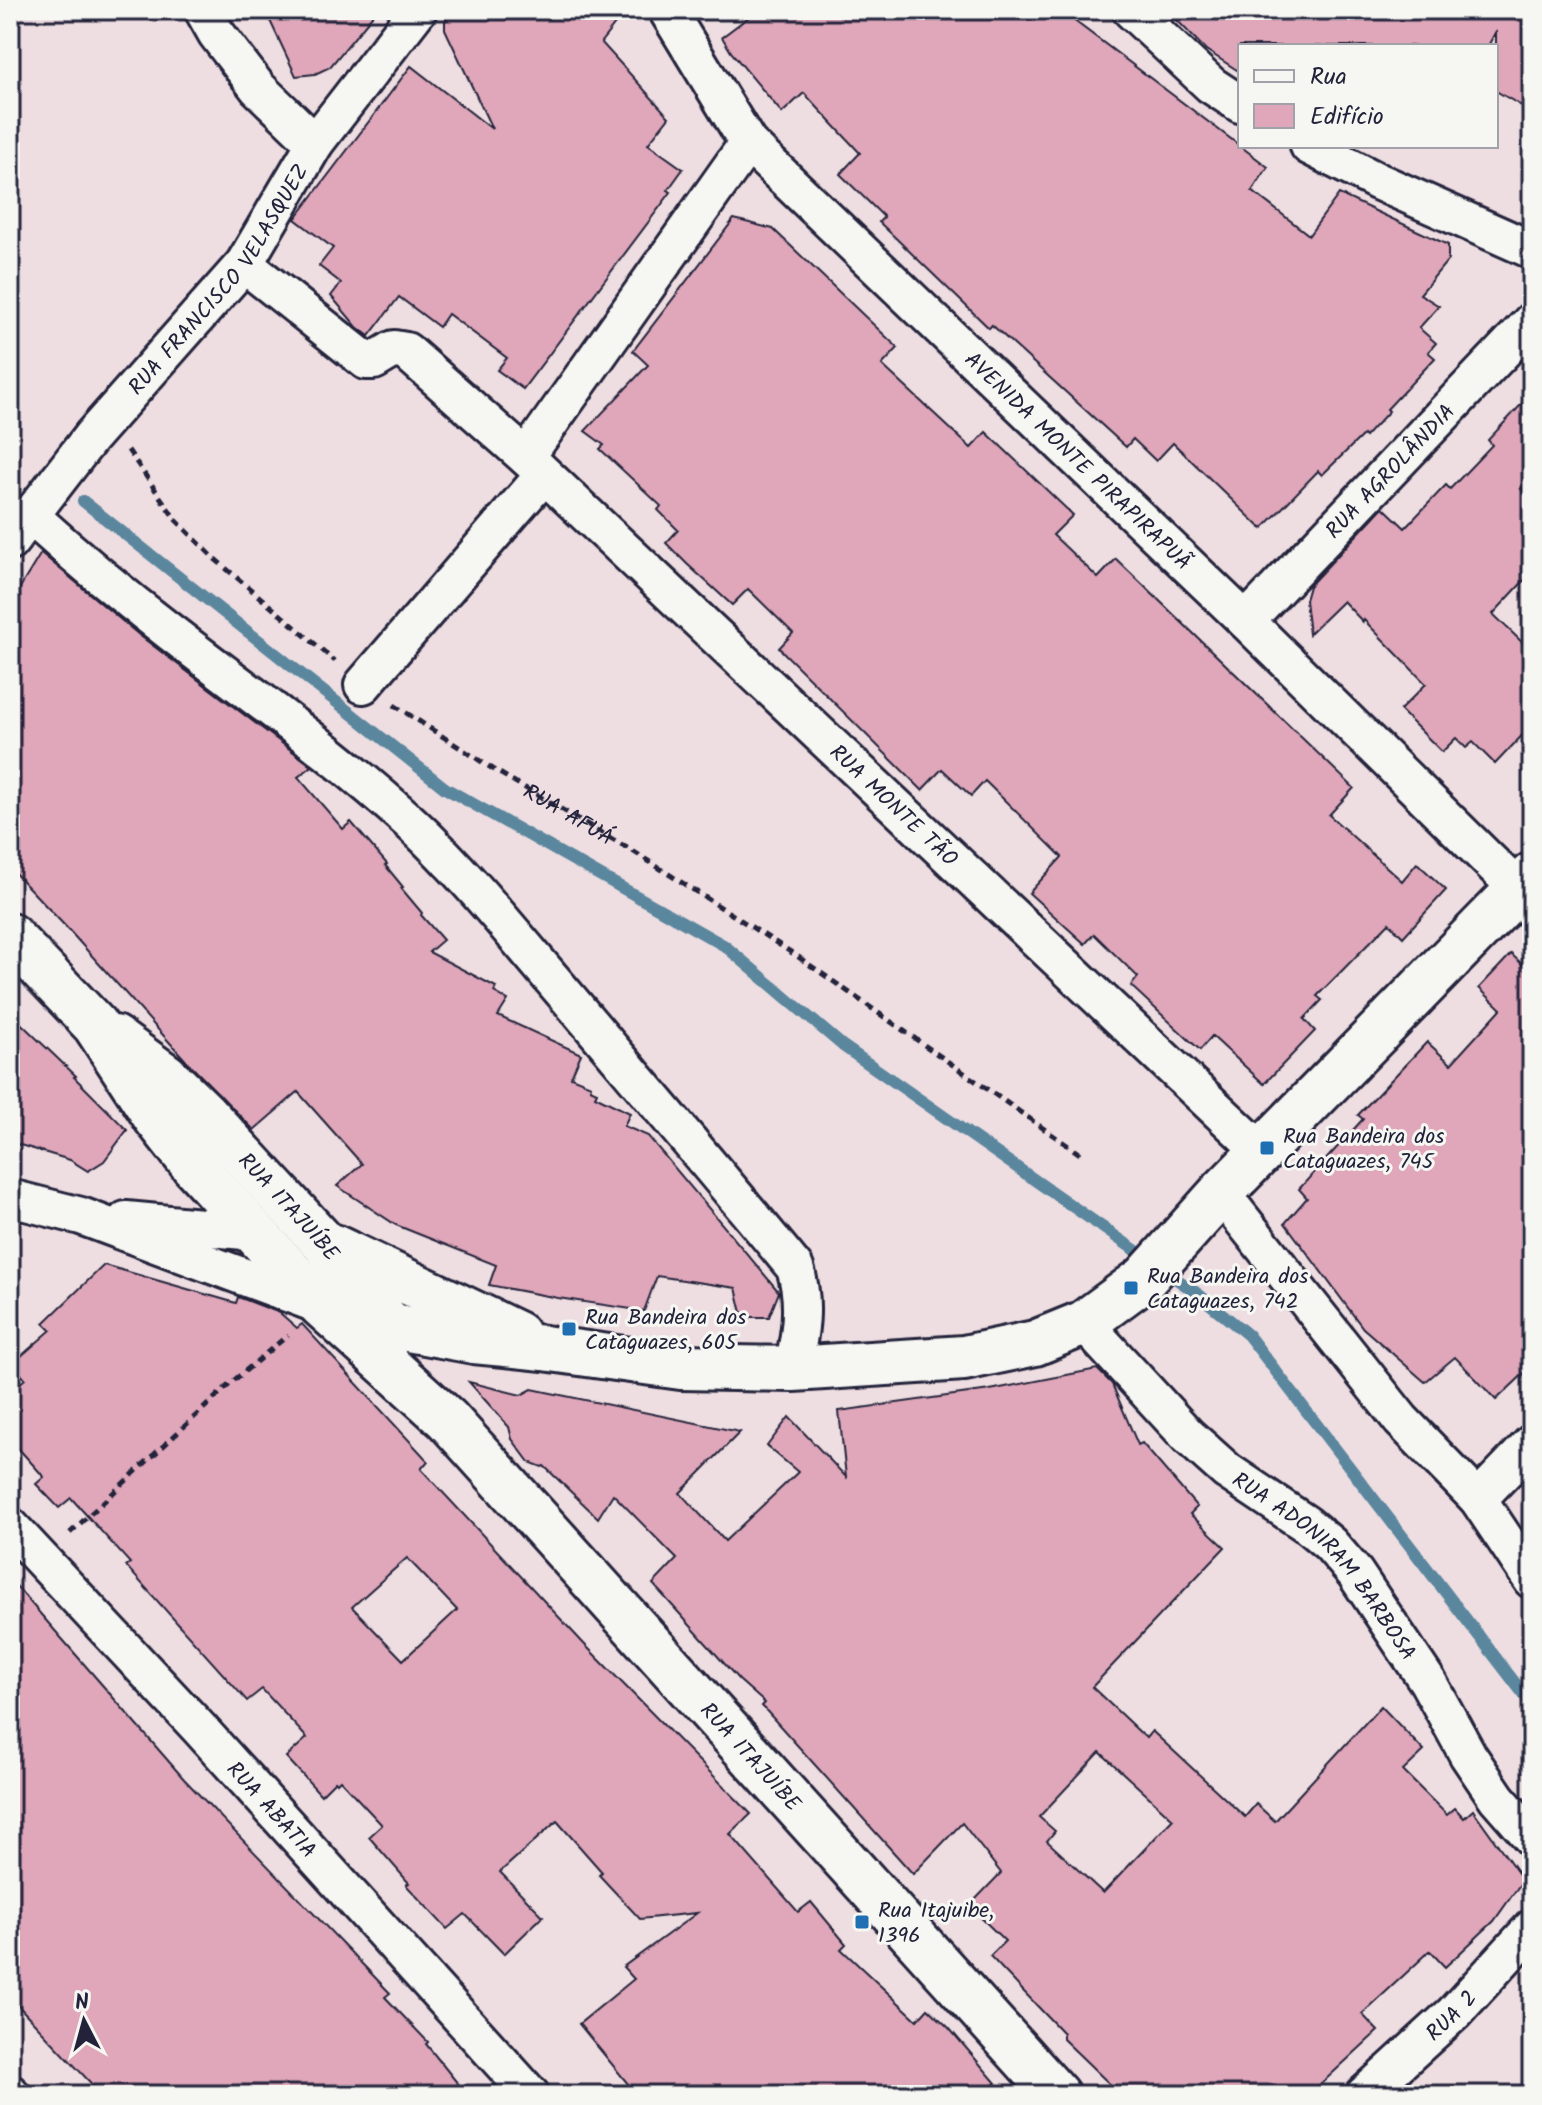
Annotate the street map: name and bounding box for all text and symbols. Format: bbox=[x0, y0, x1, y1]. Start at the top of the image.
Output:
legend bbox=[1238, 44, 1498, 148]
text: Rua bbox=[1310, 58, 1347, 97]
text: Edifício bbox=[1310, 98, 1384, 137]
street label: RUA FRANCISCO VELASQUEZ bbox=[121, 158, 319, 404]
street label: AVENIDA MONTE PIRAPIRAPUÃ bbox=[955, 344, 1199, 580]
street label: RUA AGROLÂNDIA bbox=[1318, 396, 1465, 548]
street label: RUA MONTE TÃO bbox=[820, 737, 965, 877]
street label: RUA AFUÁ bbox=[516, 776, 620, 856]
place label: Rua Bandeira dos Cataguazes, 745 bbox=[1283, 1120, 1445, 1180]
marker: Rua Bandeira dos Cataguazes, 745 bbox=[1258, 1139, 1276, 1157]
street label: RUA ITAJUÍBE bbox=[229, 1145, 348, 1271]
place label: Rua Bandeira dos Cataguazes, 742 bbox=[1147, 1260, 1309, 1320]
marker: Rua Bandeira dos Cataguazes, 742 bbox=[1122, 1279, 1140, 1297]
place label: Rua Bandeira dos Cataguazes, 605 bbox=[585, 1301, 747, 1361]
marker: Rua Bandeira dos Cataguazes, 605 bbox=[560, 1320, 578, 1338]
street label: RUA ADONIRAM BARBOSA bbox=[1224, 1464, 1424, 1668]
street label: RUA ITAJUÍBE bbox=[690, 1695, 809, 1822]
street label: RUA ABATIA bbox=[217, 1754, 324, 1867]
place label: Rua Itajuibe, 1396 bbox=[878, 1894, 994, 1954]
marker: Rua Itajuibe, 1396 bbox=[853, 1913, 871, 1931]
north arrow bbox=[44, 1981, 124, 2061]
street label: RUA 2 bbox=[1419, 1983, 1487, 2051]
text: N bbox=[73, 1985, 91, 2022]

